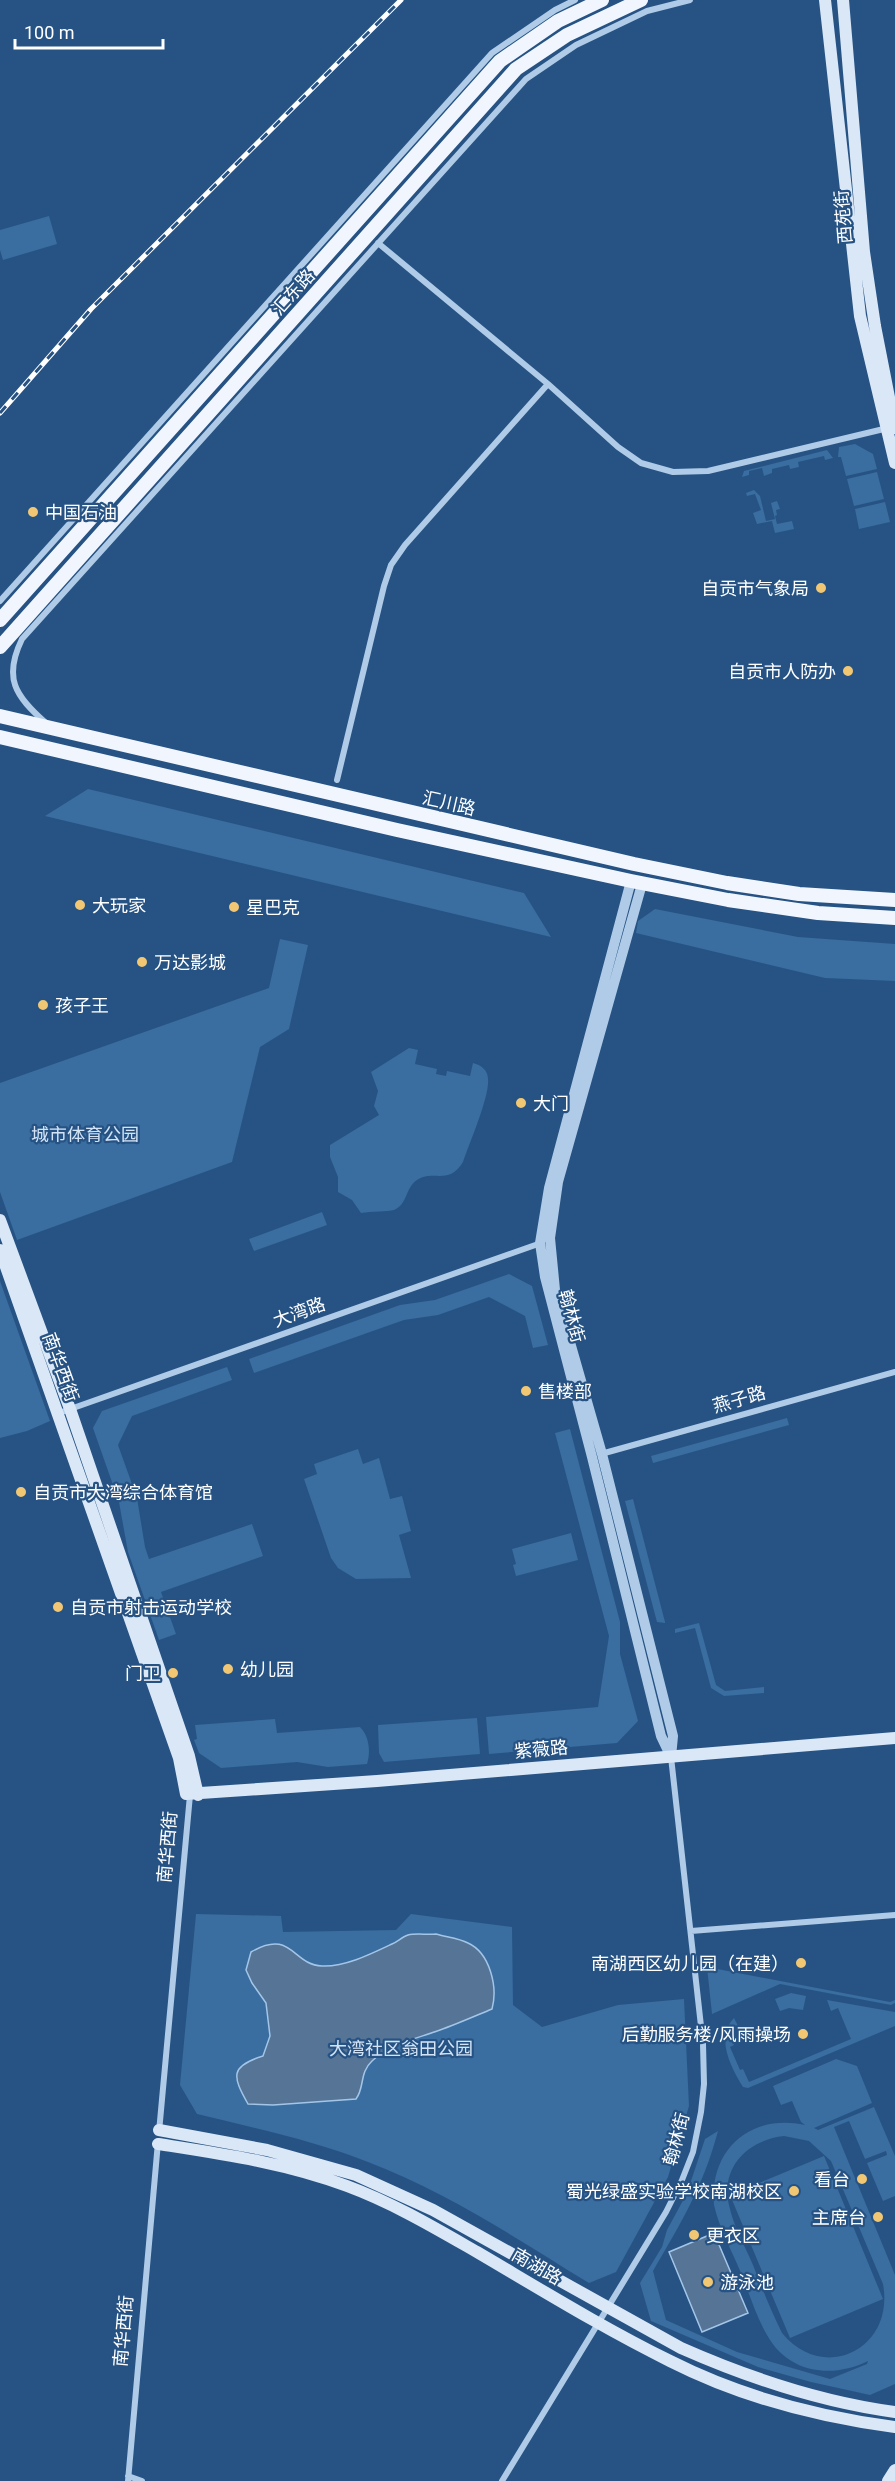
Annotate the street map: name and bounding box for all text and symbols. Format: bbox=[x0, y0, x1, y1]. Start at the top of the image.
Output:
scale bar bbox=[15, 12, 164, 50]
text: 100 m bbox=[24, 22, 75, 43]
street label: 西苑街 bbox=[830, 189, 856, 245]
street label: 汇东路 bbox=[267, 265, 319, 319]
place label: 中国石油 bbox=[45, 502, 117, 523]
marker: 中国石油 bbox=[26, 505, 40, 519]
place label: 自贡市气象局 bbox=[701, 578, 809, 599]
marker: 自贡市气象局 bbox=[814, 581, 828, 595]
place label: 自贡市人防办 bbox=[728, 661, 836, 682]
marker: 自贡市人防办 bbox=[841, 664, 855, 678]
street label: 汇川路 bbox=[420, 787, 478, 819]
place label: 大玩家 bbox=[92, 895, 146, 916]
place label: 星巴克 bbox=[246, 897, 300, 918]
marker: 大玩家 bbox=[73, 898, 87, 912]
marker: 星巴克 bbox=[227, 900, 241, 914]
place label: 万达影城 bbox=[154, 952, 226, 973]
marker: 万达影城 bbox=[135, 955, 149, 969]
place label: 孩子王 bbox=[55, 995, 109, 1016]
marker: 孩子王 bbox=[36, 998, 50, 1012]
place label: 大门 bbox=[533, 1093, 569, 1114]
marker: 大门 bbox=[514, 1096, 528, 1110]
park label: 城市体育公园 bbox=[31, 1124, 139, 1145]
street label: 翰林街 bbox=[555, 1287, 589, 1345]
street label: 大湾路 bbox=[270, 1293, 328, 1331]
street label: 南华西街 bbox=[39, 1330, 83, 1404]
place label: 售楼部 bbox=[538, 1381, 592, 1402]
street label: 燕子路 bbox=[710, 1381, 768, 1417]
marker: 售楼部 bbox=[519, 1384, 533, 1398]
place label: 自贡市大湾综合体育馆 bbox=[33, 1482, 213, 1503]
marker: 自贡市大湾综合体育馆 bbox=[14, 1485, 28, 1499]
place label: 自贡市射击运动学校 bbox=[70, 1597, 232, 1618]
marker: 自贡市射击运动学校 bbox=[51, 1600, 65, 1614]
place label: 幼儿园 bbox=[240, 1659, 294, 1680]
marker: 幼儿园 bbox=[221, 1662, 235, 1676]
place label: 门卫 bbox=[125, 1663, 161, 1684]
marker: 门卫 bbox=[166, 1666, 180, 1680]
street label: 紫薇路 bbox=[513, 1736, 569, 1762]
street label: 南华西街 bbox=[153, 1810, 181, 1884]
place label: 南湖西区幼儿园（在建） bbox=[591, 1953, 789, 1974]
marker: 南湖西区幼儿园（在建） bbox=[794, 1956, 808, 1970]
place label: 后勤服务楼/风雨操场 bbox=[622, 2024, 791, 2045]
marker: 后勤服务楼/风雨操场 bbox=[796, 2027, 810, 2041]
park label: 大湾社区翁田公园 bbox=[329, 2038, 473, 2059]
street label: 翰林街 bbox=[659, 2110, 693, 2168]
place label: 看台 bbox=[814, 2169, 850, 2190]
marker: 看台 bbox=[855, 2172, 869, 2186]
place label: 蜀光绿盛实验学校南湖校区 bbox=[566, 2181, 782, 2202]
marker: 蜀光绿盛实验学校南湖校区 bbox=[787, 2184, 801, 2198]
place label: 主席台 bbox=[812, 2207, 866, 2228]
marker: 主席台 bbox=[871, 2210, 885, 2224]
place label: 更衣区 bbox=[706, 2225, 760, 2246]
marker: 更衣区 bbox=[687, 2228, 701, 2242]
street label: 南湖路 bbox=[508, 2243, 566, 2289]
place label: 游泳池 bbox=[720, 2272, 774, 2293]
marker: 游泳池 bbox=[701, 2275, 715, 2289]
street label: 南华西街 bbox=[109, 2294, 137, 2368]

